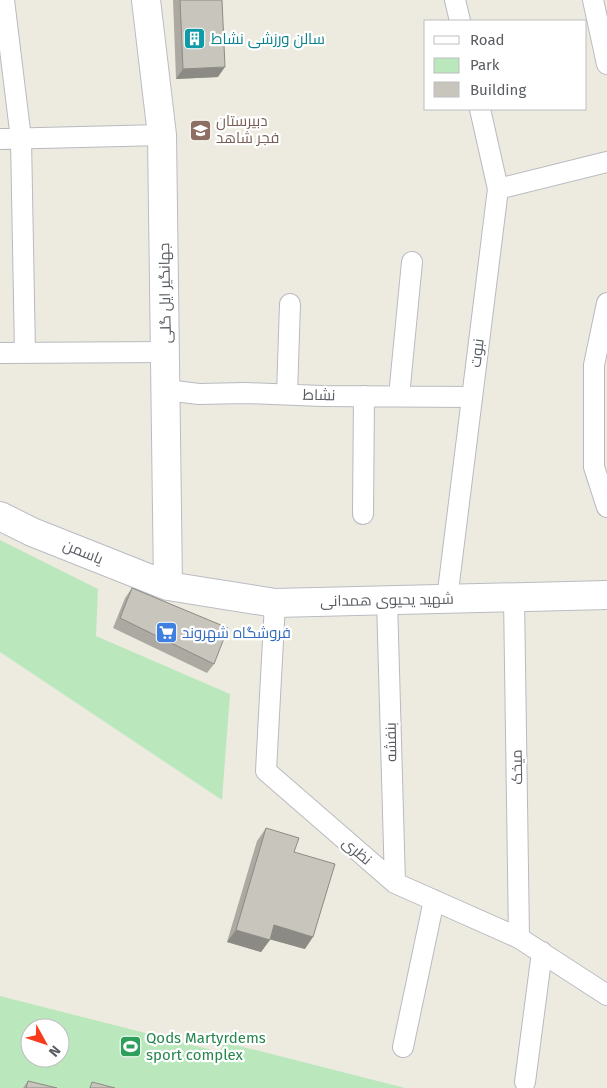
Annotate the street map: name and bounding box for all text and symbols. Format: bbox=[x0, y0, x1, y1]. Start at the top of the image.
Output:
legend bbox=[424, 20, 587, 110]
building icon: سالن ورزشی نشاط bbox=[183, 27, 207, 51]
place label: سالن ورزشی نشاط bbox=[211, 30, 325, 49]
text: Road bbox=[470, 31, 505, 49]
text: Park bbox=[470, 56, 500, 74]
text: Building bbox=[470, 81, 526, 99]
place label: دبیرستان فجر شاهد bbox=[216, 112, 279, 147]
school or university icon: دبیرستان فجر شاهد bbox=[188, 118, 212, 142]
street label: جهانگیر ایل گلی bbox=[155, 243, 176, 343]
street label: نبوت bbox=[466, 338, 488, 368]
street label: نشاط bbox=[302, 386, 336, 404]
street label: یاسمن bbox=[60, 536, 106, 569]
street label: شهید یحیوی همدانی bbox=[320, 590, 454, 611]
supermarket icon: فروشگاه شهروند bbox=[154, 621, 178, 645]
place label: فروشگاه شهروند bbox=[182, 624, 291, 643]
street label: بنفشه bbox=[382, 722, 400, 762]
street label: میخک bbox=[508, 749, 526, 785]
street label: نظری bbox=[338, 833, 375, 869]
north arrow bbox=[20, 1018, 70, 1068]
place label: Qods Martyrdems sport complex bbox=[146, 1029, 266, 1064]
sports icon: Qods Martyrdems sport complex bbox=[118, 1035, 142, 1059]
text: N bbox=[45, 1042, 64, 1060]

